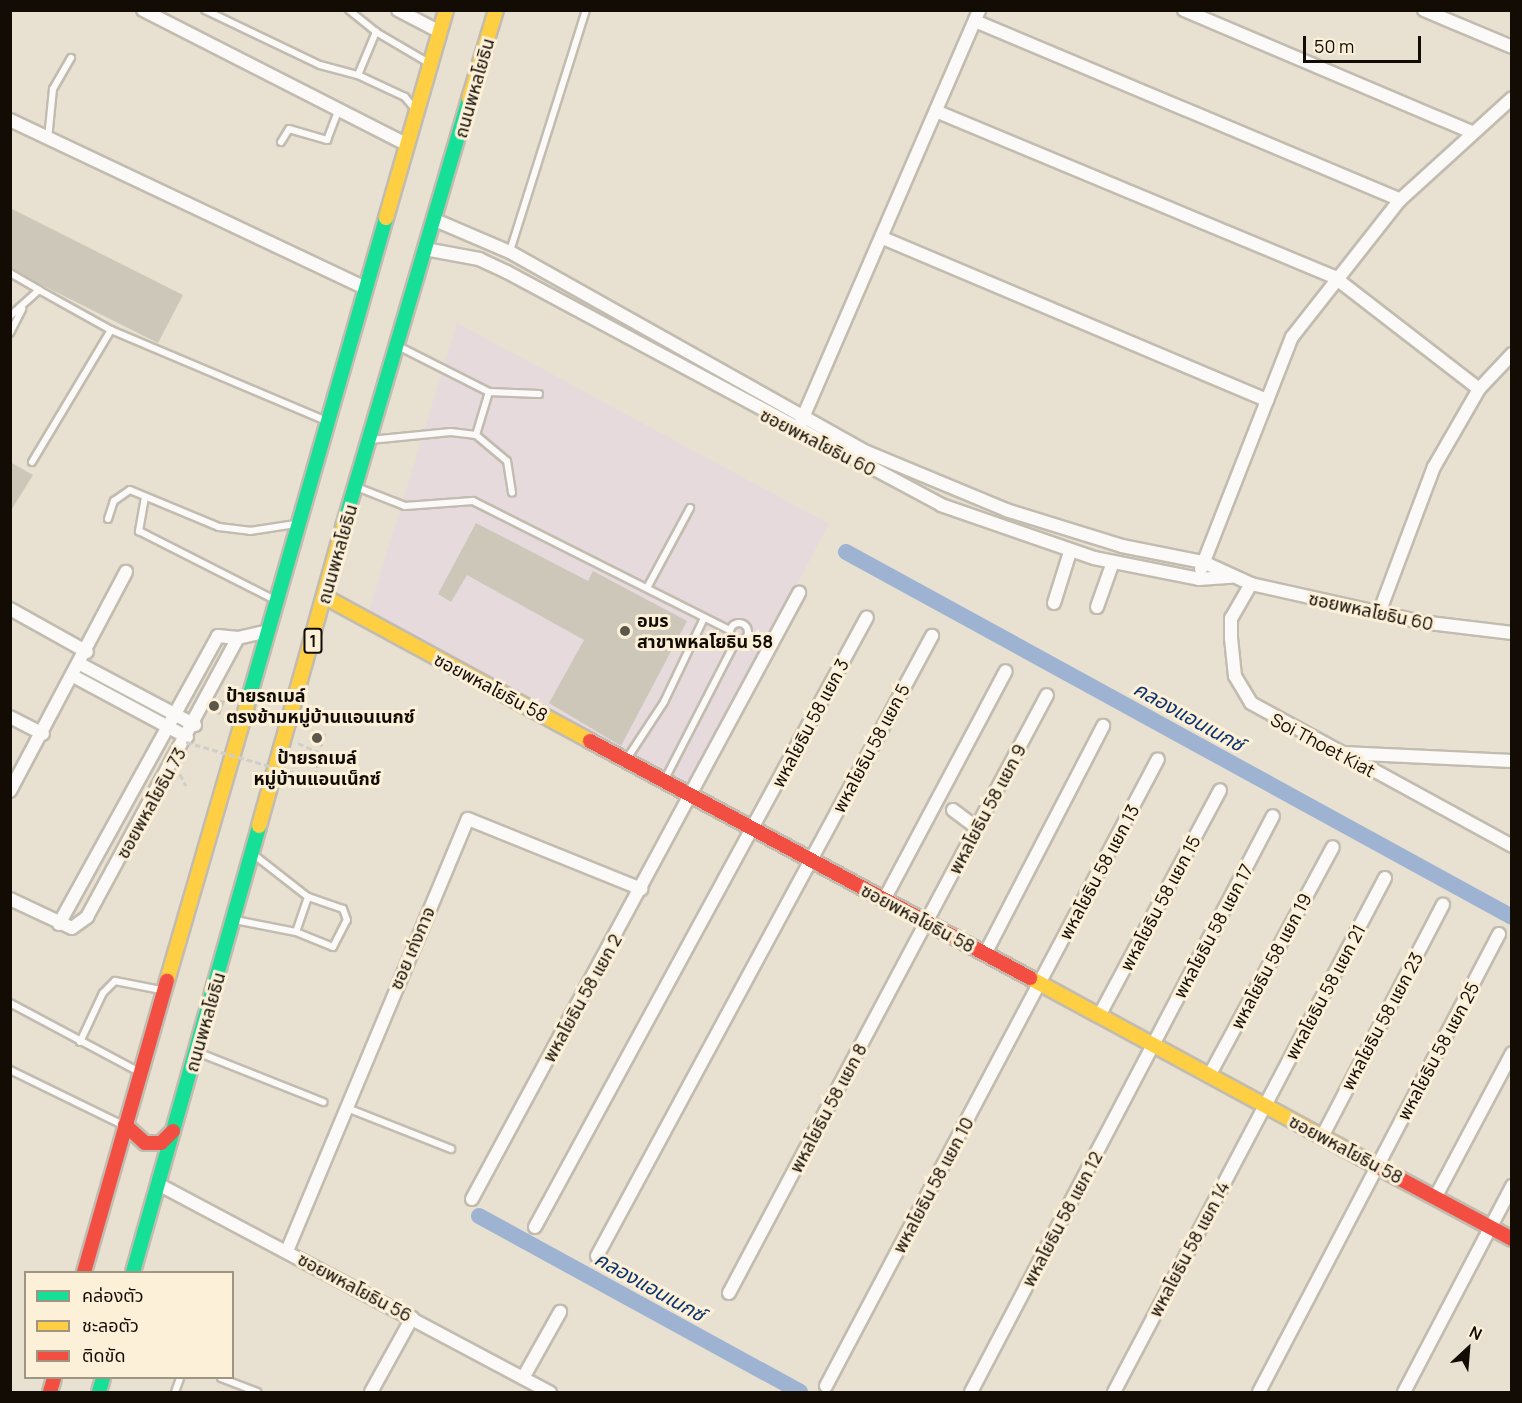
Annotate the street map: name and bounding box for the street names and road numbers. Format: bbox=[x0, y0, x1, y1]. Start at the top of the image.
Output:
street label: ถนนพหลโยธิน bbox=[449, 36, 499, 140]
street label: ซอยพหลโยธิน 60 bbox=[757, 404, 879, 480]
street label: ถนนพหลโยธิน bbox=[312, 502, 362, 606]
street label: ซอยพหลโยธิน 60 bbox=[1307, 587, 1435, 635]
road number: 1 bbox=[302, 628, 324, 654]
street label: ซอยพหลโยธิน 58 bbox=[431, 648, 551, 726]
street label: พหลโยธิน 58 แยก 3 bbox=[767, 655, 853, 791]
street label: พหลโยธิน 58 แยก 5 bbox=[828, 680, 914, 816]
street label: Soi Thoet Kiat bbox=[1267, 708, 1379, 782]
street label: พหลโยธิน 58 แยก 9 bbox=[944, 740, 1030, 878]
street label: ซอยพหลโยธิน 73 bbox=[112, 744, 190, 862]
street label: พหลโยธิน 58 แยก 13 bbox=[1054, 801, 1144, 943]
street label: พหลโยธิน 58 แยก 15 bbox=[1115, 832, 1205, 974]
street label: พหลโยธิน 58 แยก 17 bbox=[1169, 860, 1257, 1002]
street label: ซอยพหลโยธิน 58 bbox=[858, 879, 978, 957]
street label: พหลโยธิน 58 แยก 19 bbox=[1226, 889, 1316, 1033]
street label: ซอย เก่งกาจ bbox=[385, 903, 439, 993]
street label: พหลโยธิน 58 แยก 21 bbox=[1280, 921, 1370, 1063]
street label: พหลโยธิน 58 แยก 2 bbox=[538, 930, 626, 1066]
street label: พหลโยธิน 58 แยก 23 bbox=[1337, 948, 1427, 1094]
street label: ถนนพหลโยธิน bbox=[180, 970, 230, 1074]
street label: พหลโยธิน 58 แยก 25 bbox=[1392, 978, 1484, 1124]
street label: พหลโยธิน 58 แยก 8 bbox=[785, 1040, 871, 1176]
street label: ซอยพหลโยธิน 58 bbox=[1286, 1110, 1406, 1188]
street label: พหลโยธิน 58 แยก 10 bbox=[888, 1113, 978, 1257]
street label: พหลโยธิน 58 แยก 12 bbox=[1017, 1148, 1107, 1290]
street label: พหลโยธิน 58 แยก 14 bbox=[1144, 1178, 1234, 1320]
street label: ซอยพหลโยธิน 56 bbox=[294, 1248, 416, 1326]

